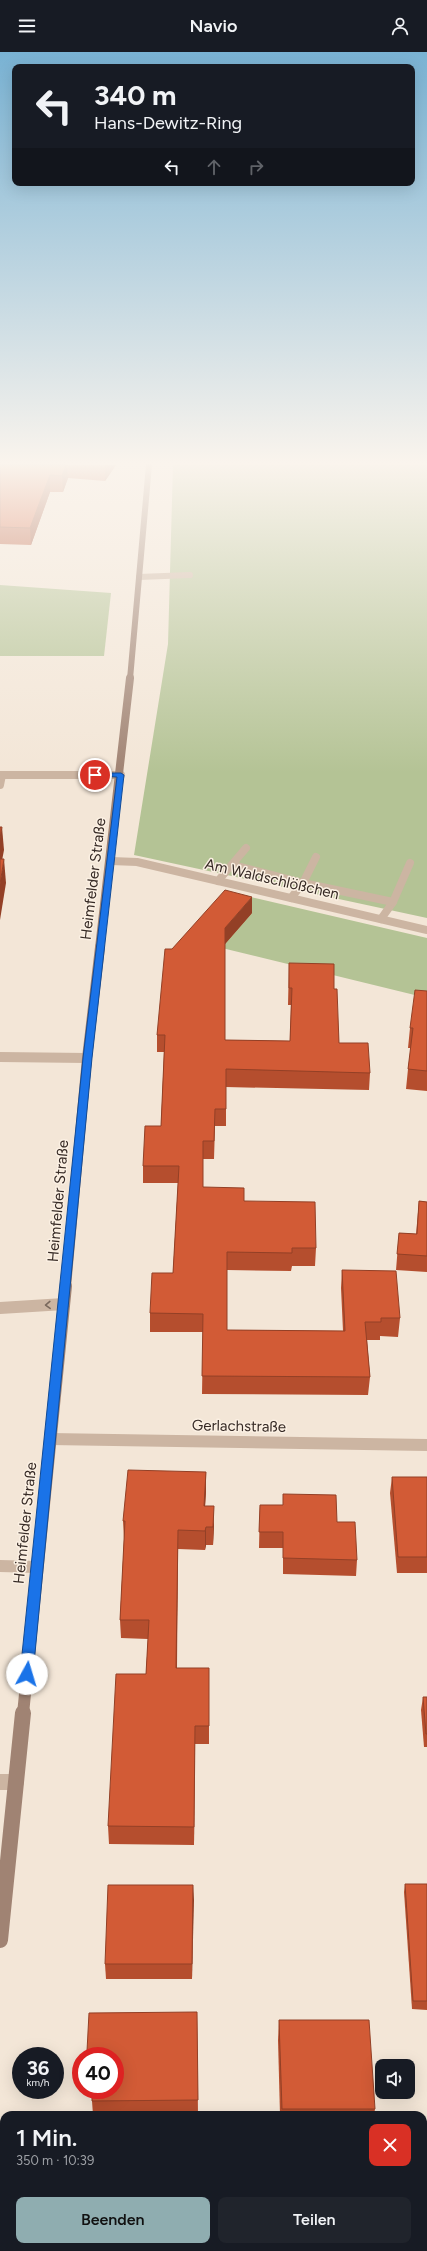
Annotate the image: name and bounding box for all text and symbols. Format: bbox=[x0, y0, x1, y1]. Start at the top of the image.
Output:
icon: menu bbox=[16, 15, 38, 37]
text: Navio bbox=[190, 15, 237, 37]
icon: person bbox=[389, 15, 411, 37]
text: 340 m bbox=[94, 78, 177, 112]
icon: left bbox=[28, 80, 80, 132]
text: Hans-Dewitz-Ring bbox=[94, 112, 242, 134]
icon: left bbox=[161, 156, 183, 178]
icon: ahead bbox=[203, 156, 225, 178]
icon: right bbox=[245, 156, 267, 178]
pin bbox=[78, 758, 112, 792]
icon: arrive bbox=[84, 764, 106, 786]
street label: Heimfelder Straße bbox=[77, 817, 109, 941]
street label: Am Waldschlößchen bbox=[203, 855, 341, 903]
street label: Heimfelder Straße bbox=[44, 1139, 72, 1263]
one-way arrow bbox=[45, 1300, 51, 1309]
street label: Gerlachstraße bbox=[192, 1416, 286, 1436]
street label: Heimfelder Straße bbox=[10, 1461, 40, 1585]
position arrow bbox=[6, 1653, 48, 1695]
speed limit sign: 40 bbox=[72, 2047, 124, 2099]
text: 36 bbox=[27, 2056, 49, 2080]
map controls bbox=[375, 2059, 415, 2099]
button: sound bbox=[375, 2059, 415, 2099]
text: km/h bbox=[27, 2076, 49, 2089]
text: 1 Min. bbox=[16, 2123, 77, 2152]
button: close bbox=[369, 2124, 411, 2166]
text: 350 m · 10:39 bbox=[16, 2153, 94, 2168]
button: Beenden bbox=[16, 2197, 210, 2243]
button: Teilen bbox=[218, 2197, 411, 2243]

